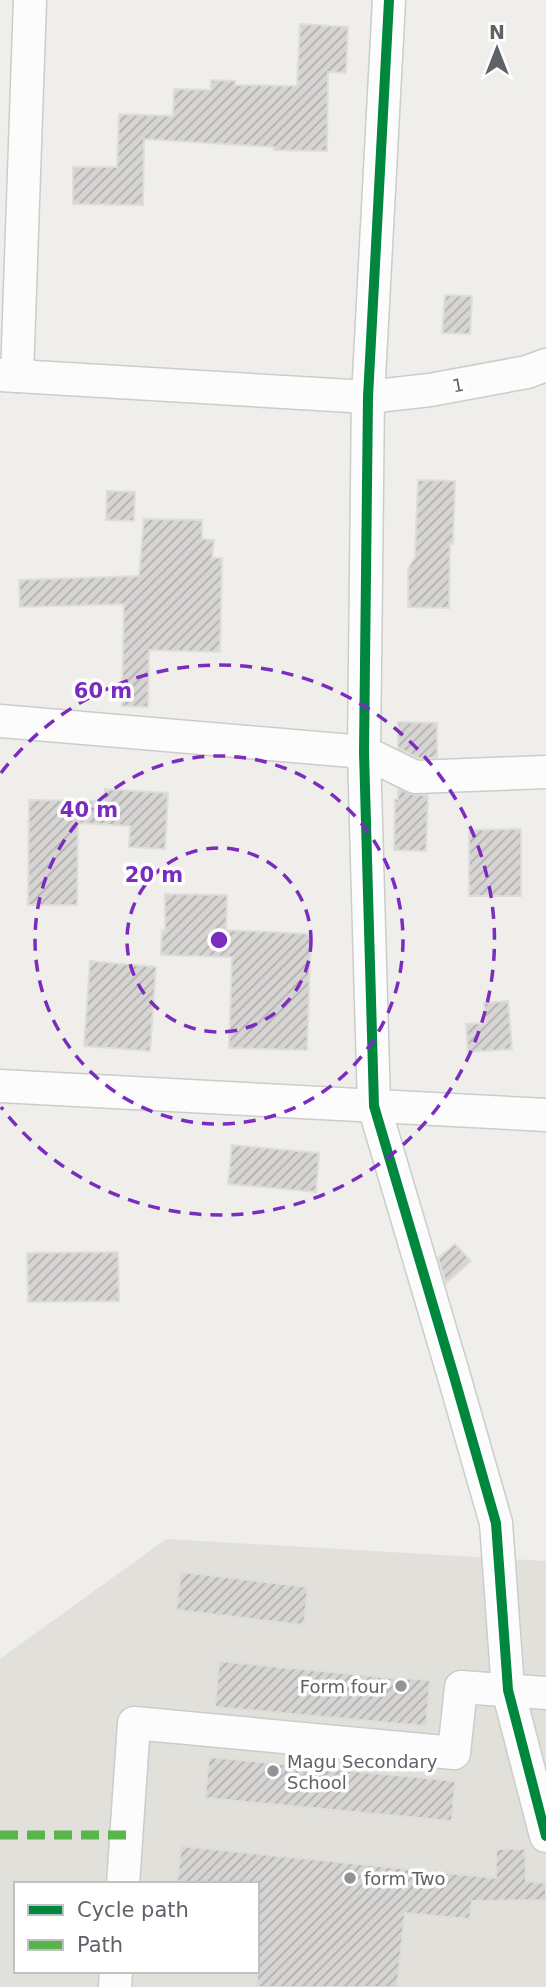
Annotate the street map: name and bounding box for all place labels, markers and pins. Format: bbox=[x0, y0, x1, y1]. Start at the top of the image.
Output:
centre of rings bbox=[207, 928, 231, 952]
place label: Form four bbox=[300, 1676, 388, 1697]
marker: Form four bbox=[393, 1678, 409, 1694]
place label: Magu Secondary School bbox=[287, 1751, 438, 1793]
marker: Magu Secondary School bbox=[265, 1763, 281, 1779]
place label: form Two bbox=[364, 1868, 445, 1889]
marker: form Two bbox=[342, 1870, 358, 1886]

